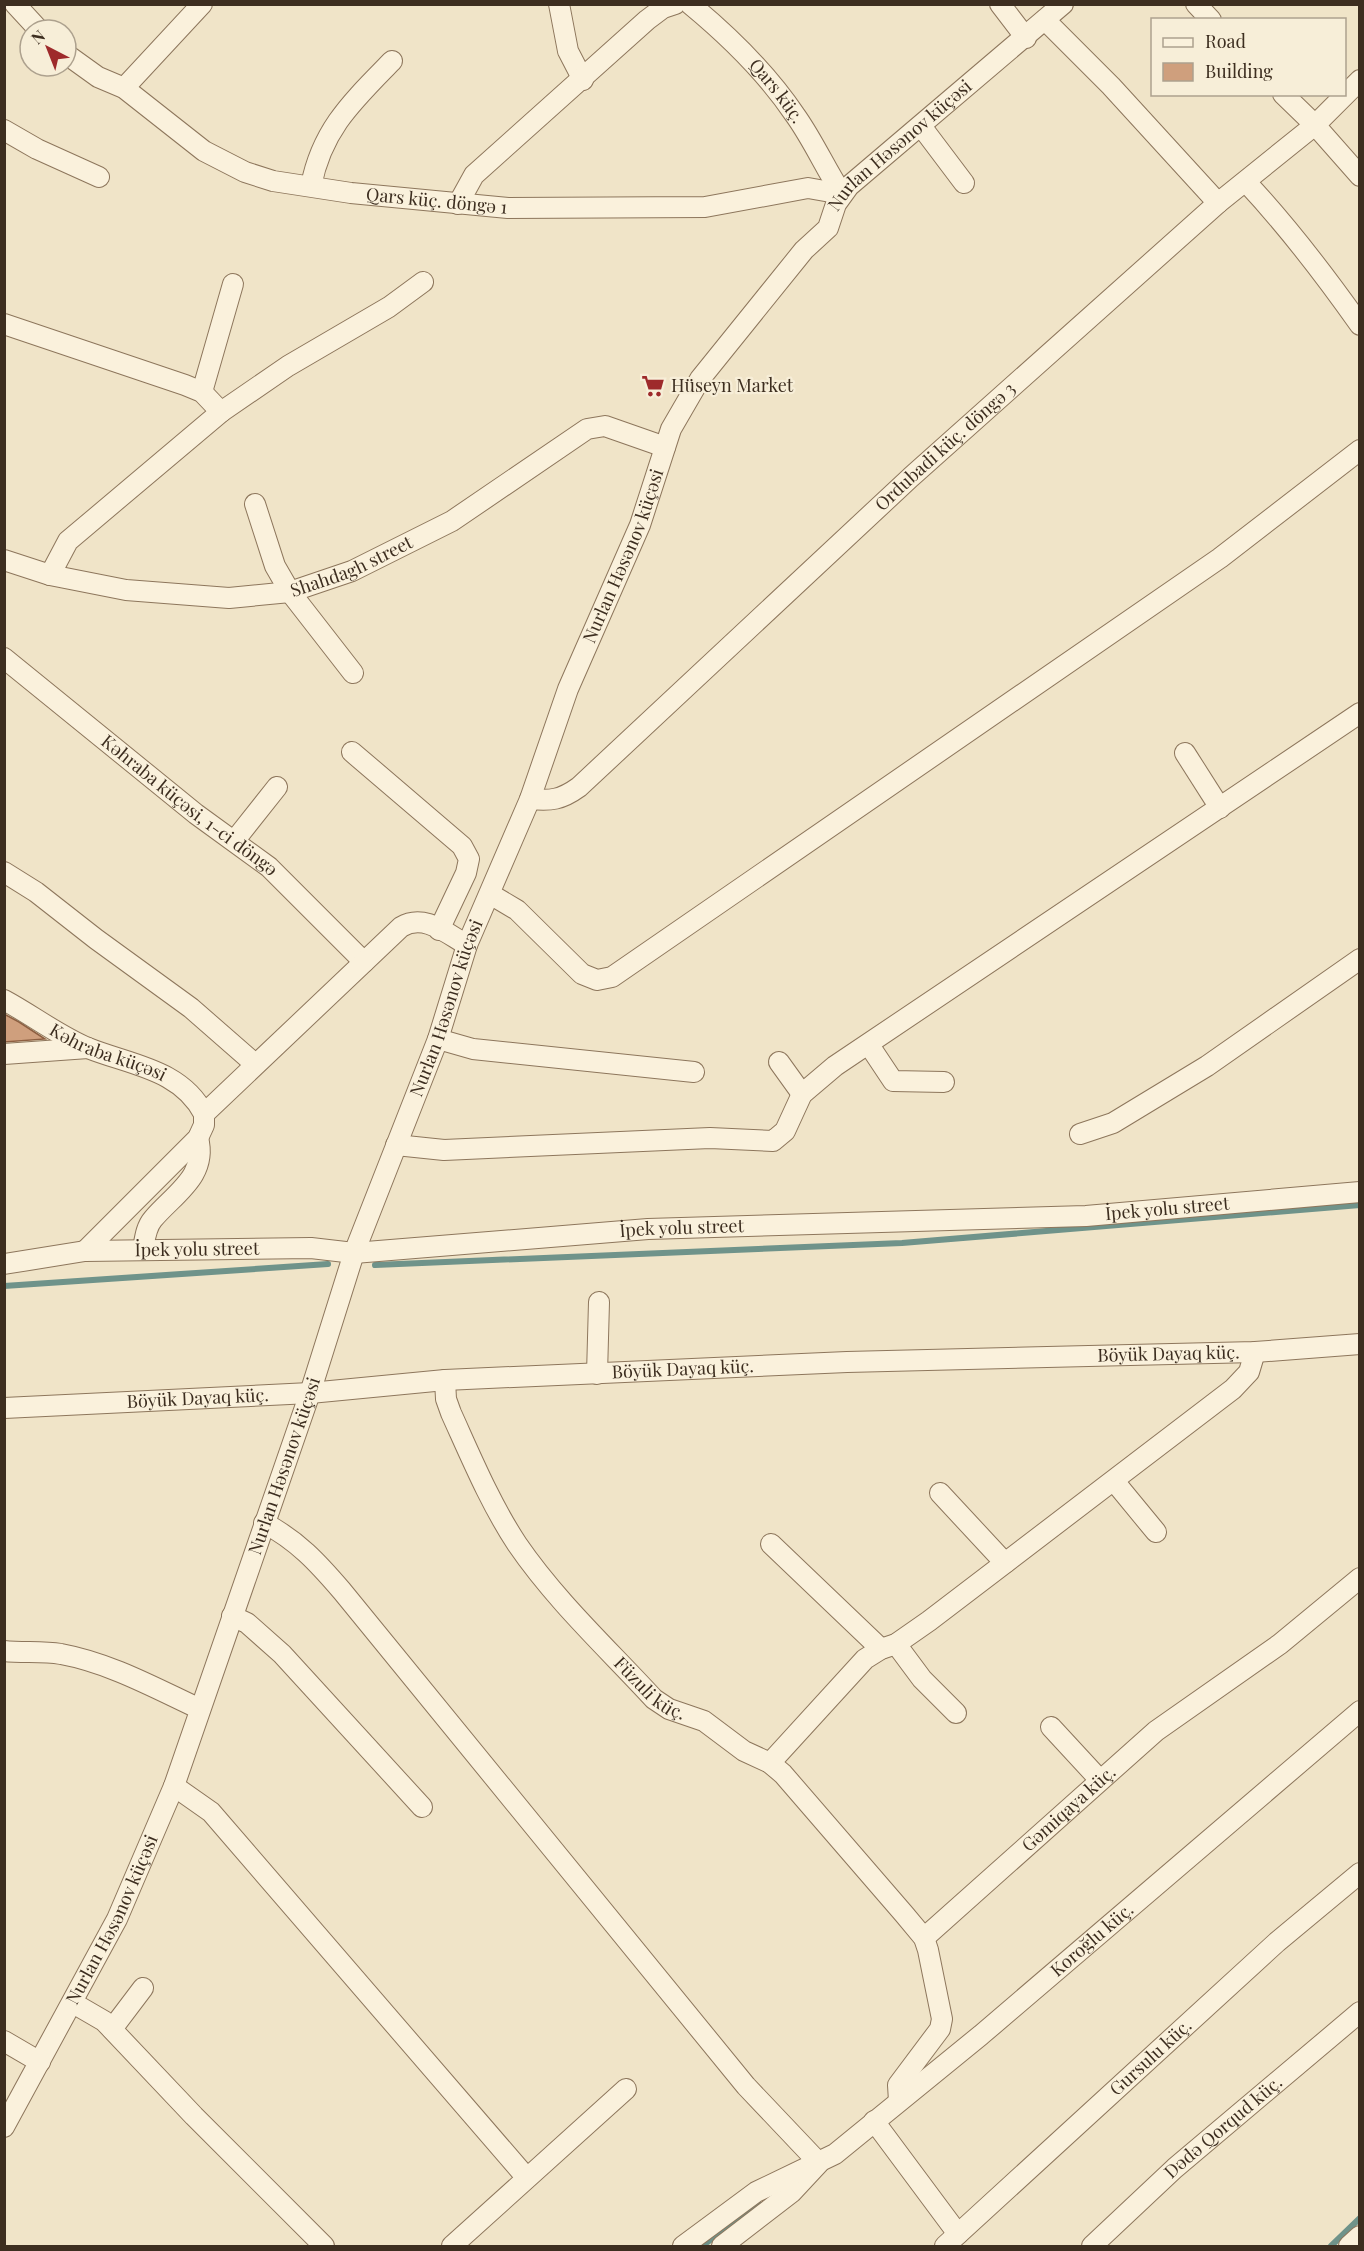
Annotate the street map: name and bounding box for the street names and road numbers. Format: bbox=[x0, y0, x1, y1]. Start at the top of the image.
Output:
street label: Qars küç. bbox=[744, 53, 810, 128]
street label: Nurlan Həsənov küçəsi bbox=[822, 74, 976, 215]
street label: Qars küç. döngə 1 bbox=[365, 182, 509, 219]
street label: Ordubadi küç. döngə 3 bbox=[869, 376, 1020, 516]
street label: Nurlan Həsənov küçəsi bbox=[577, 466, 668, 646]
street label: Shahdagh street bbox=[287, 529, 417, 602]
street label: Kəhraba küçəsi, 1-ci döngə bbox=[97, 729, 284, 881]
street label: Nurlan Həsənov küçəsi bbox=[404, 915, 488, 1100]
street label: Kəhraba küçəsi bbox=[45, 1017, 171, 1086]
street label: İpek yolu street bbox=[1104, 1190, 1231, 1225]
street label: İpek yolu street bbox=[618, 1213, 745, 1242]
street label: İpek yolu street bbox=[134, 1236, 260, 1261]
street label: Böyük Dayaq küç. bbox=[1097, 1339, 1240, 1367]
street label: Böyük Dayaq küç. bbox=[611, 1353, 754, 1384]
street label: Nurlan Həsənov küçəsi bbox=[242, 1374, 325, 1558]
street label: Böyük Dayaq küç. bbox=[126, 1382, 269, 1413]
street label: Füzuli küç. bbox=[609, 1651, 688, 1725]
street label: Gəmiqaya küç. bbox=[1016, 1760, 1120, 1856]
street label: Nurlan Həsənov küçəsi bbox=[60, 1831, 163, 2008]
street label: Koroğlu küç. bbox=[1045, 1897, 1138, 1982]
street label: Gursulu küç. bbox=[1104, 2013, 1196, 2100]
street label: Dədə Qorqud küç. bbox=[1158, 2070, 1287, 2183]

